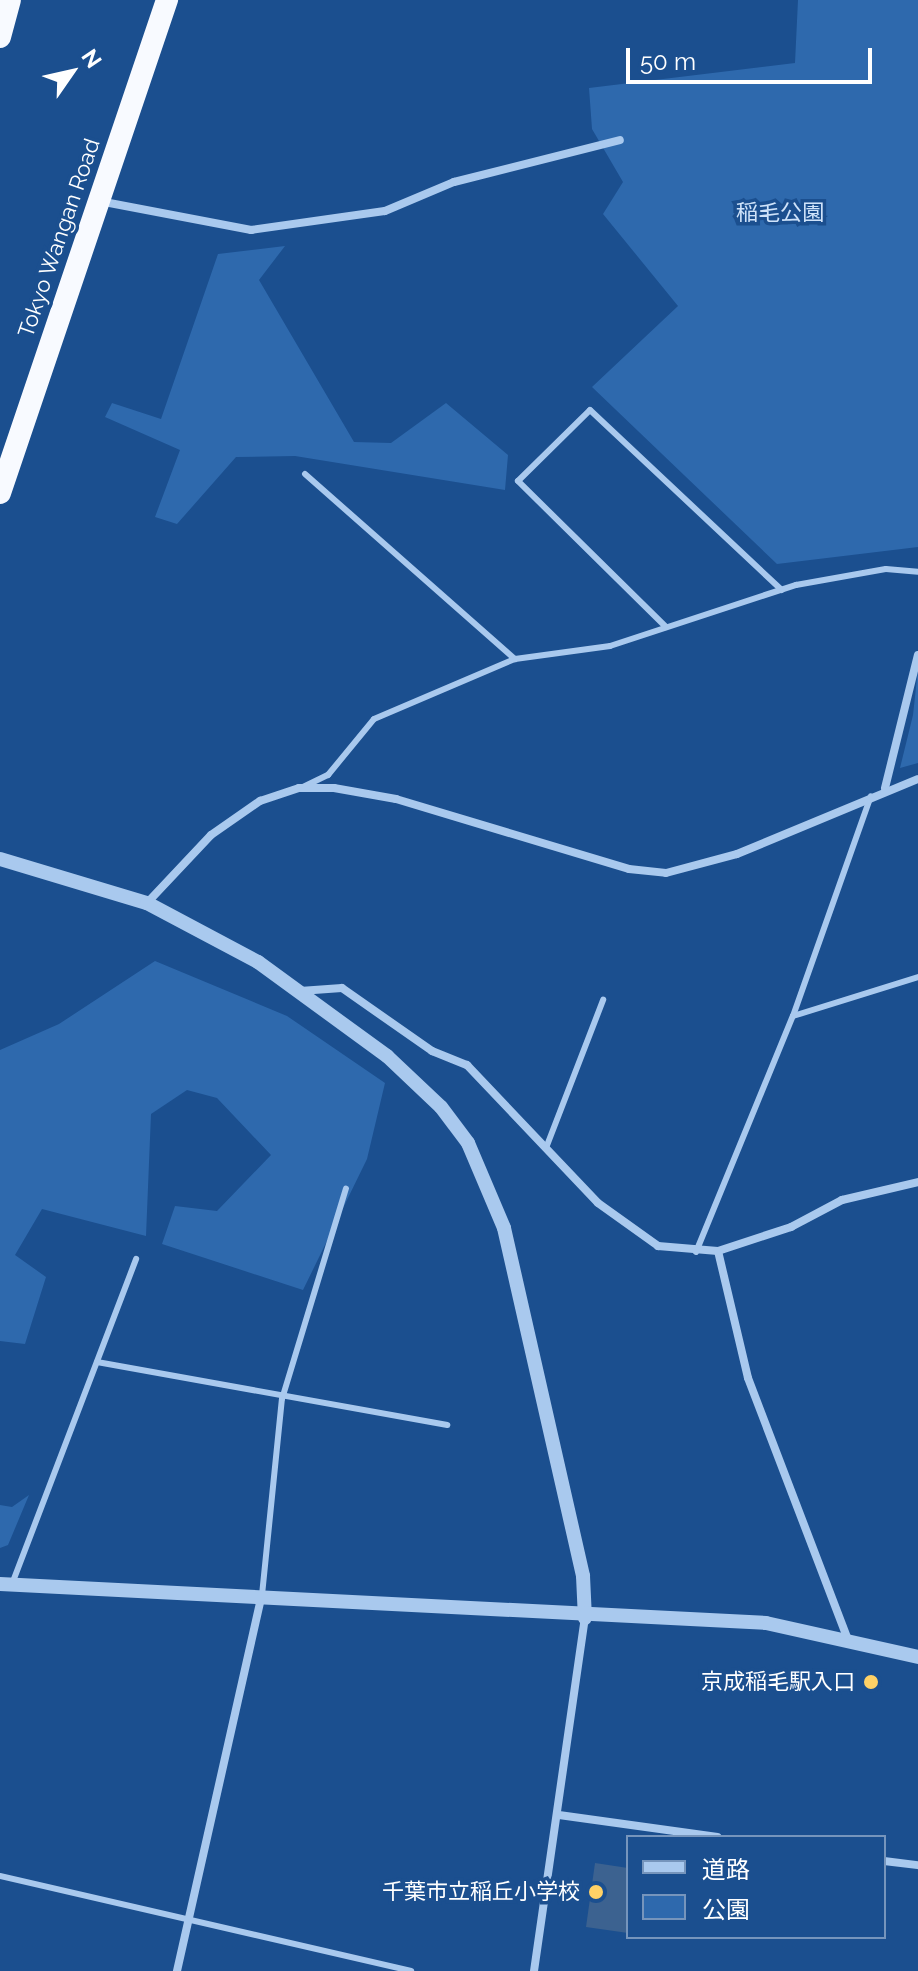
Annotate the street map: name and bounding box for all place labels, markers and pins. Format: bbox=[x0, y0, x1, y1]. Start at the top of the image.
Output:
place label: 京成稲毛駅入口 bbox=[701, 1669, 855, 1695]
marker: 京成稲毛駅入口 bbox=[862, 1673, 880, 1691]
place label: 千葉市立稲丘小学校 bbox=[382, 1879, 580, 1905]
marker: 千葉市立稲丘小学校 bbox=[587, 1883, 605, 1901]

